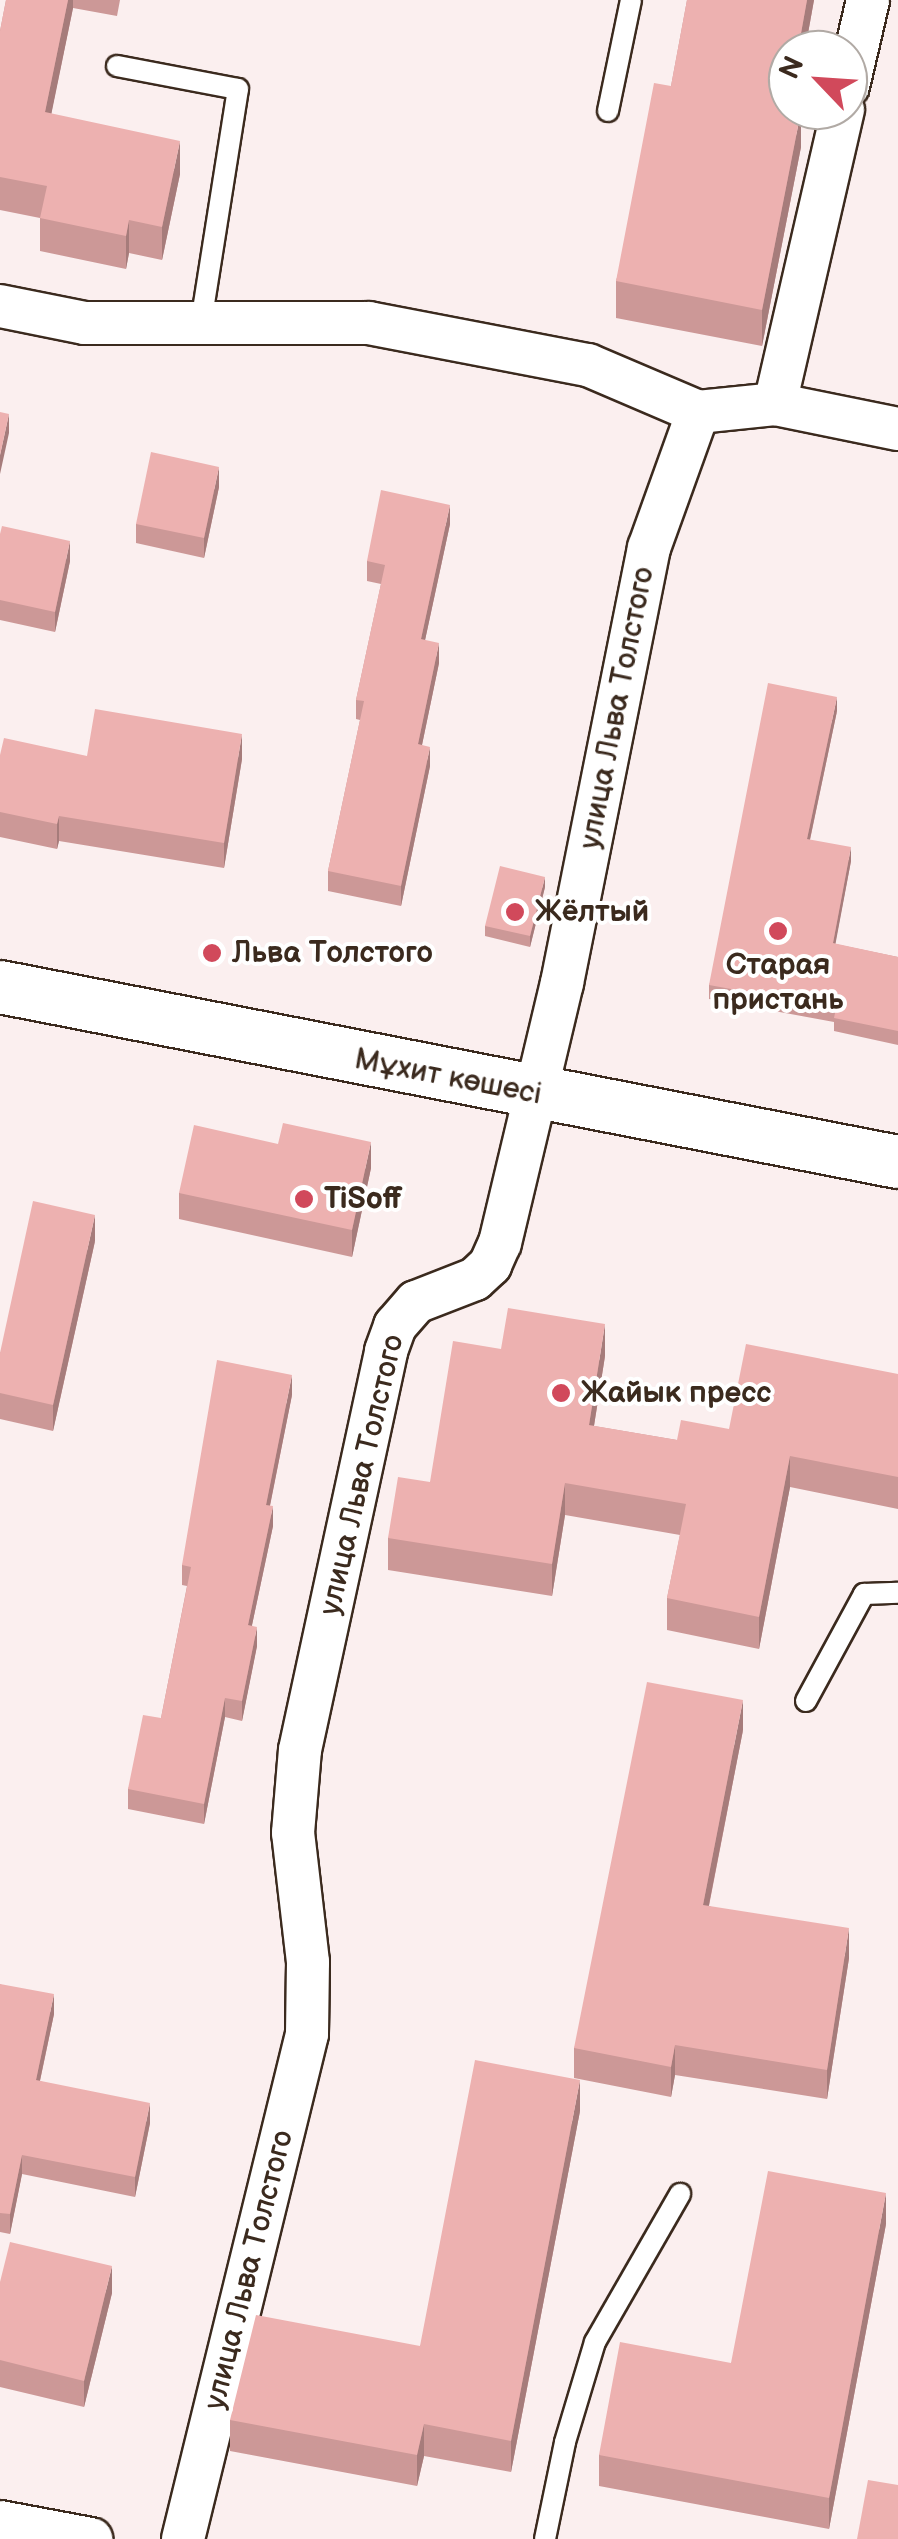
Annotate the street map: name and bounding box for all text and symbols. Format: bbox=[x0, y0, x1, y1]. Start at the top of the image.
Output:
north arrow bbox=[768, 30, 868, 130]
text: N bbox=[773, 51, 812, 84]
street label: улица Льва Толстого bbox=[572, 564, 662, 852]
place label: Жёлтый bbox=[535, 894, 649, 930]
marker: Жёлтый bbox=[504, 901, 526, 923]
marker: Старая пристань bbox=[767, 920, 789, 942]
place label: Льва Толстого bbox=[232, 935, 433, 971]
marker: Льва Толстого bbox=[201, 942, 223, 964]
place label: Старая пристань bbox=[712, 947, 844, 1018]
street label: Мұхит көшесі bbox=[351, 1041, 545, 1113]
place label: TiSoff bbox=[324, 1181, 402, 1217]
marker: TiSoff bbox=[293, 1188, 315, 1210]
street label: улица Льва Толстого bbox=[312, 1331, 412, 1619]
place label: Жайык пресс bbox=[581, 1375, 771, 1411]
marker: Жайык пресс bbox=[550, 1382, 572, 1404]
street label: улица Льва Толстого bbox=[197, 2127, 301, 2413]

